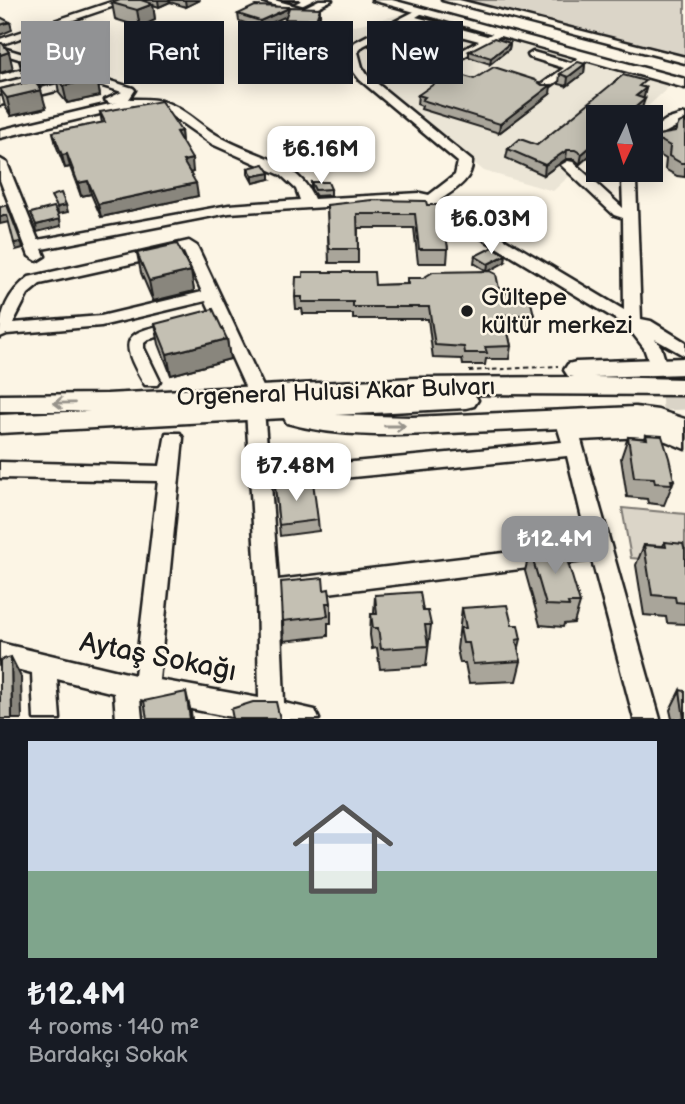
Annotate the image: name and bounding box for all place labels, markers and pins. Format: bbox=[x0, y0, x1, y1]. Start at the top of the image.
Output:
pin: ₺6.16M bbox=[264, 127, 378, 186]
pin: ₺6.03M bbox=[434, 196, 548, 256]
place label: Gültepe kültür merkezi bbox=[481, 283, 633, 340]
marker: Gültepe kültür merkezi bbox=[459, 303, 475, 319]
pin: ₺7.48M bbox=[239, 444, 353, 503]
pin: ₺12.4M bbox=[498, 516, 612, 576]

